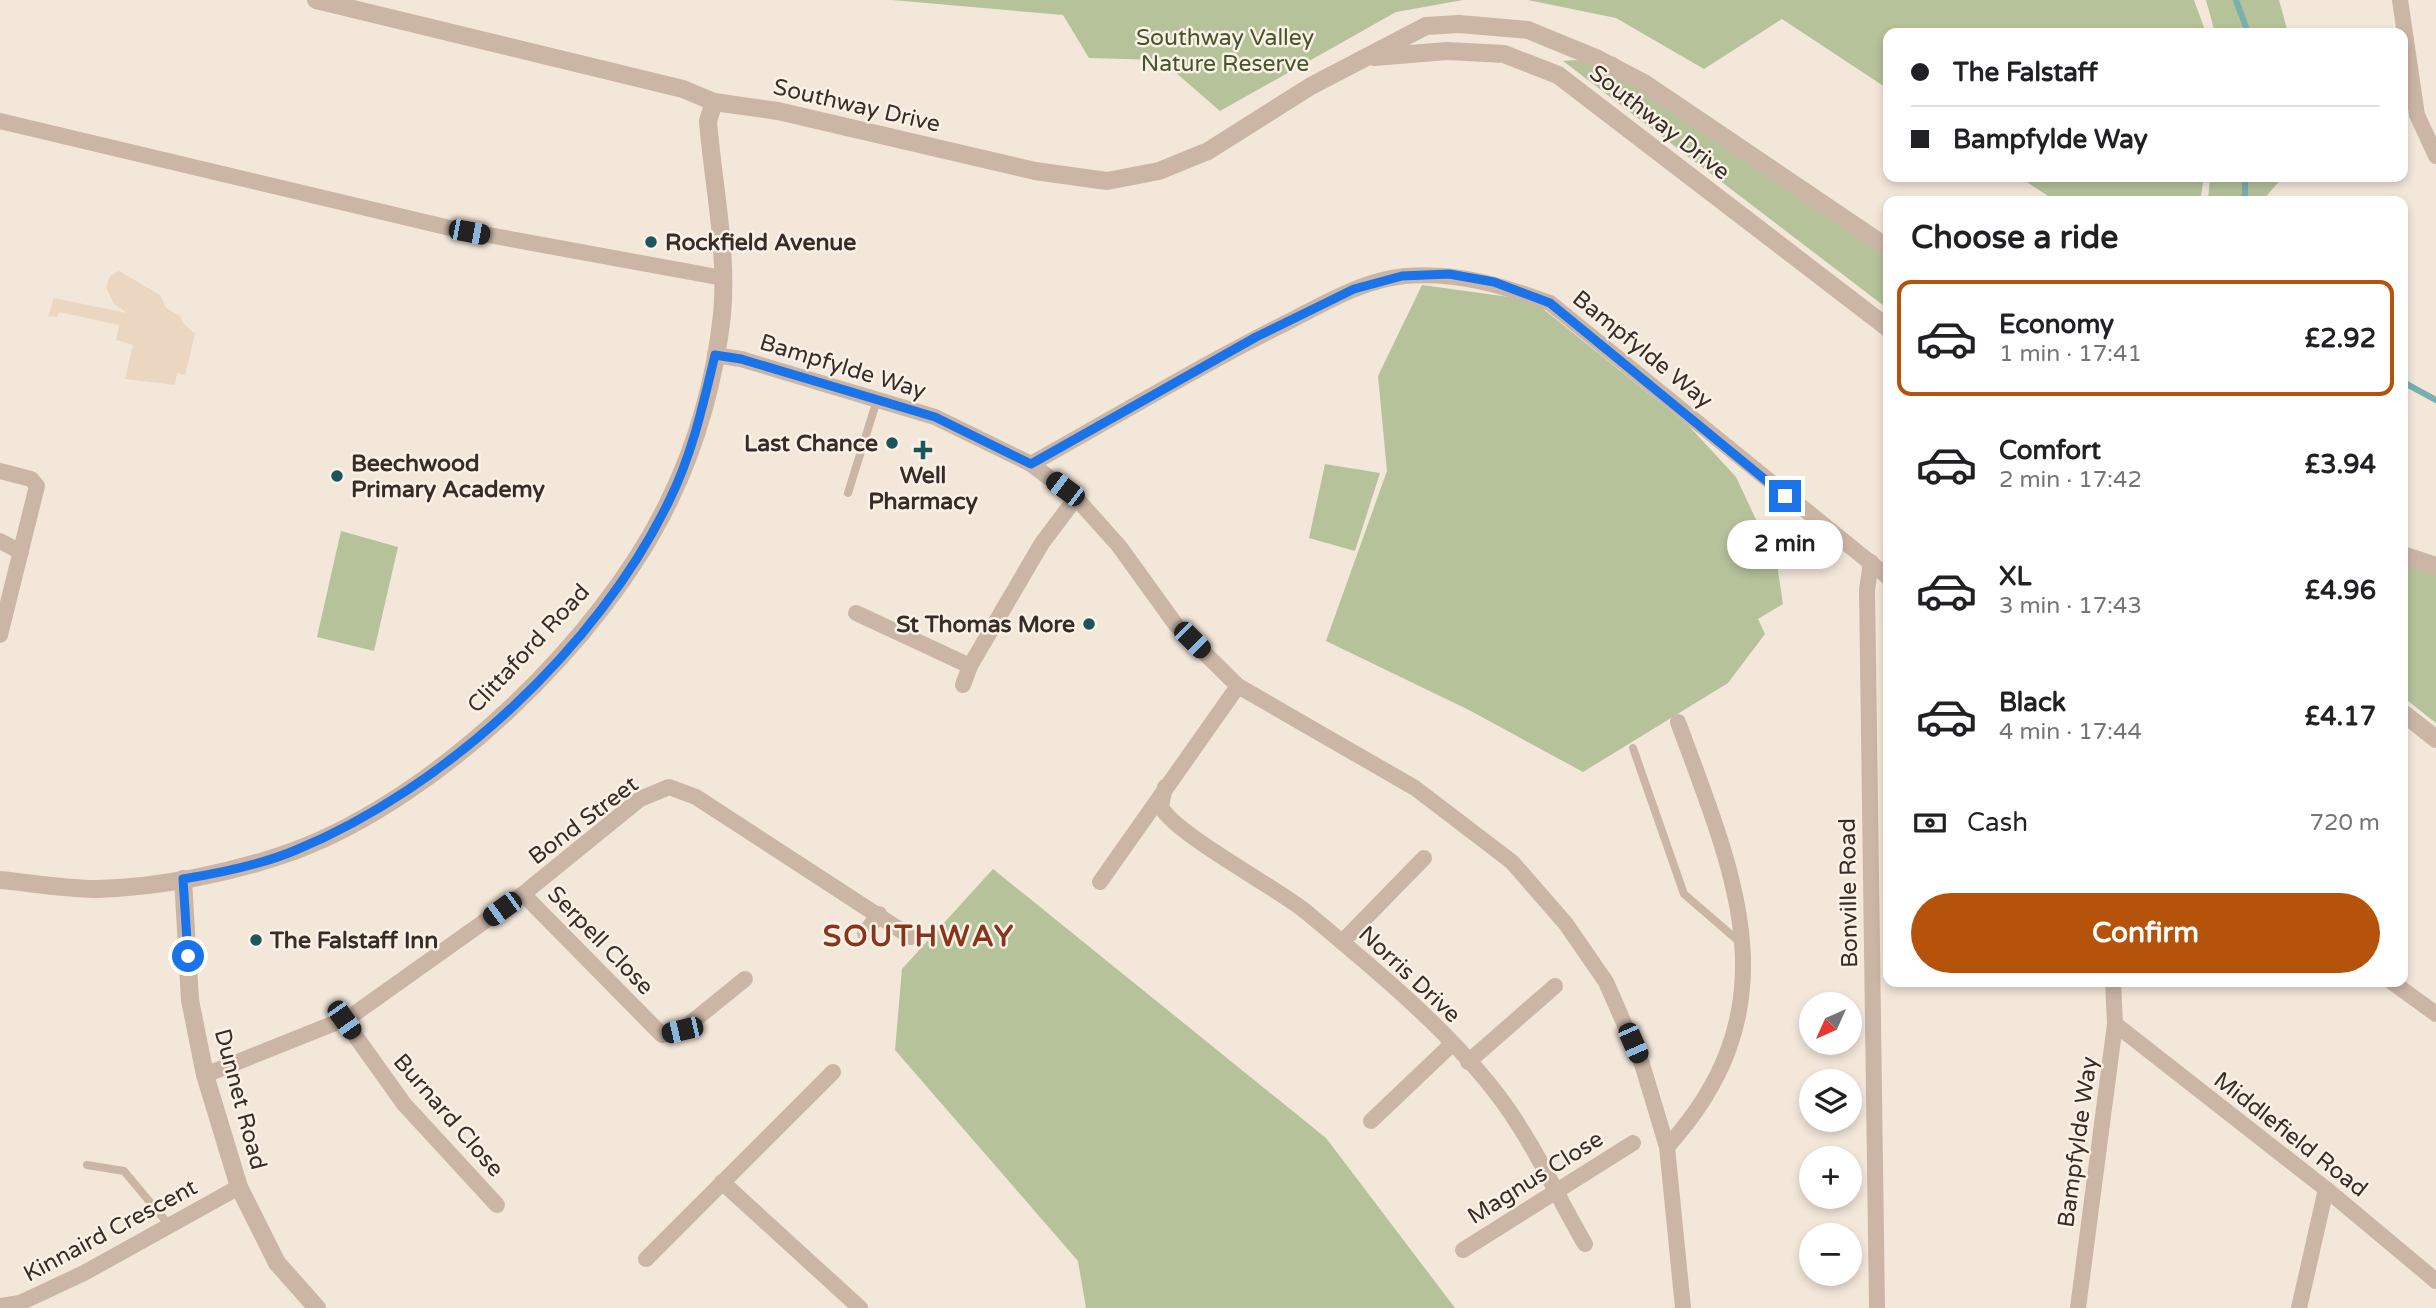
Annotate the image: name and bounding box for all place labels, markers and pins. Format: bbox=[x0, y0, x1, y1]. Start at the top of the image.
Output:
place label: Rockfield Avenue bbox=[665, 229, 856, 257]
marker: Rockfield Avenue bbox=[643, 234, 659, 250]
place label: Last Chance bbox=[744, 430, 878, 458]
marker: Last Chance bbox=[884, 435, 900, 451]
marker: Well Pharmacy bbox=[915, 442, 931, 458]
place label: Beechwood Primary Academy bbox=[351, 450, 545, 504]
place label: Well Pharmacy bbox=[868, 462, 978, 516]
marker: Beechwood Primary Academy bbox=[329, 468, 345, 484]
place label: St Thomas More bbox=[896, 611, 1075, 639]
marker: St Thomas More bbox=[1081, 616, 1097, 632]
place label: The Falstaff Inn bbox=[269, 927, 438, 955]
marker: The Falstaff Inn bbox=[248, 932, 264, 948]

